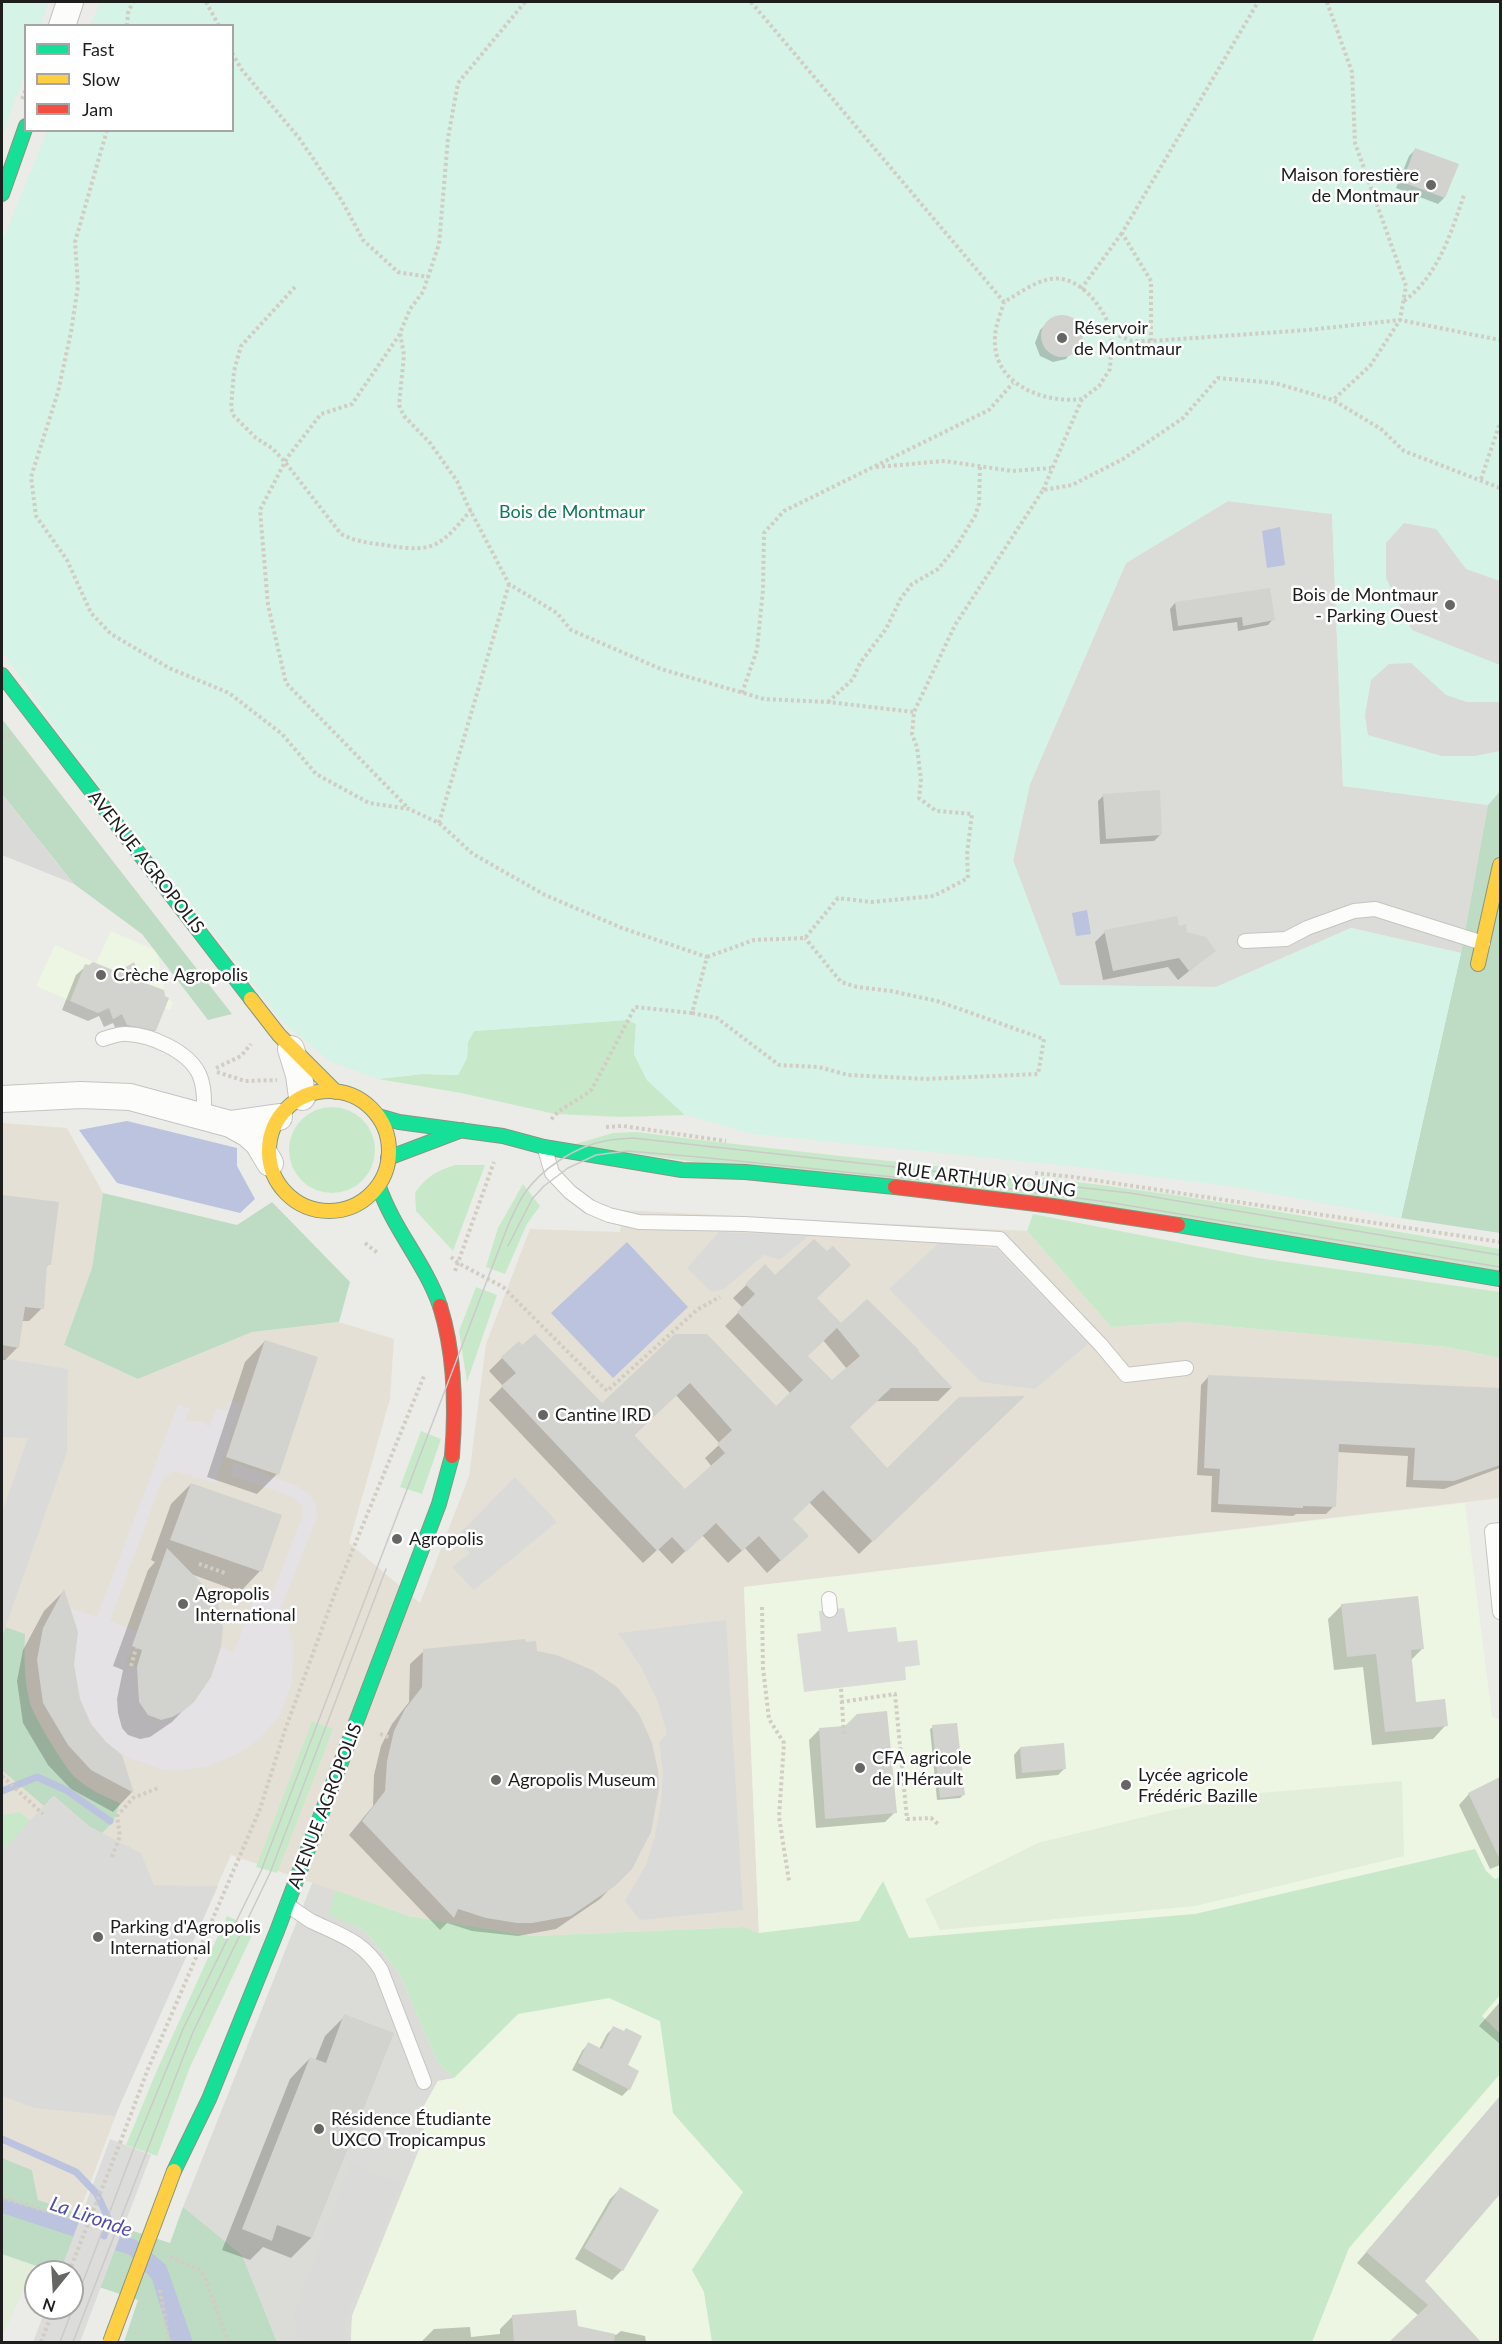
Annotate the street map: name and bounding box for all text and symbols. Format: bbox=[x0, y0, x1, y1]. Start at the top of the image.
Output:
legend bbox=[24, 24, 234, 132]
text: Fast bbox=[82, 38, 114, 60]
text: Slow bbox=[82, 68, 120, 90]
text: Jam bbox=[82, 98, 113, 120]
place label: Maison forestière de Montmaur bbox=[1281, 164, 1419, 207]
marker: Maison forestière de Montmaur bbox=[1424, 178, 1438, 192]
place label: Réservoir de Montmaur bbox=[1074, 317, 1182, 360]
marker: Réservoir de Montmaur bbox=[1055, 331, 1069, 345]
park label: Bois de Montmaur bbox=[499, 501, 645, 523]
place label: Bois de Montmaur - Parking Ouest bbox=[1292, 584, 1438, 626]
marker: Bois de Montmaur - Parking Ouest bbox=[1443, 598, 1457, 612]
street label: AVENUE AGROPOLIS bbox=[83, 786, 209, 938]
place label: Crèche Agropolis bbox=[113, 964, 248, 986]
marker: Crèche Agropolis bbox=[94, 968, 108, 982]
street label: RUE ARTHUR YOUNG bbox=[895, 1158, 1077, 1202]
place label: Cantine IRD bbox=[555, 1404, 651, 1426]
marker: Cantine IRD bbox=[536, 1408, 550, 1422]
place label: Agropolis bbox=[409, 1528, 484, 1550]
marker: Agropolis bbox=[390, 1532, 404, 1546]
place label: Agropolis International bbox=[195, 1583, 296, 1626]
marker: Agropolis International bbox=[176, 1597, 190, 1611]
street label: AVENUE AGROPOLIS bbox=[283, 1720, 367, 1892]
place label: CFA agricole de l'Hérault bbox=[872, 1747, 972, 1790]
marker: CFA agricole de l'Hérault bbox=[853, 1761, 867, 1775]
place label: Lycée agricole Frédéric Bazille bbox=[1138, 1764, 1258, 1806]
place label: Agropolis Museum bbox=[508, 1769, 656, 1791]
marker: Agropolis Museum bbox=[489, 1773, 503, 1787]
marker: Lycée agricole Frédéric Bazille bbox=[1119, 1778, 1133, 1792]
place label: Parking d'Agropolis International bbox=[110, 1916, 261, 1958]
marker: Parking d'Agropolis International bbox=[91, 1930, 105, 1944]
place label: Résidence Étudiante UXCO Tropicampus bbox=[331, 2108, 491, 2150]
marker: Résidence Étudiante UXCO Tropicampus bbox=[312, 2122, 326, 2136]
water label: La Lironde bbox=[47, 2192, 135, 2242]
north arrow bbox=[24, 2260, 84, 2320]
text: N bbox=[40, 2295, 58, 2317]

